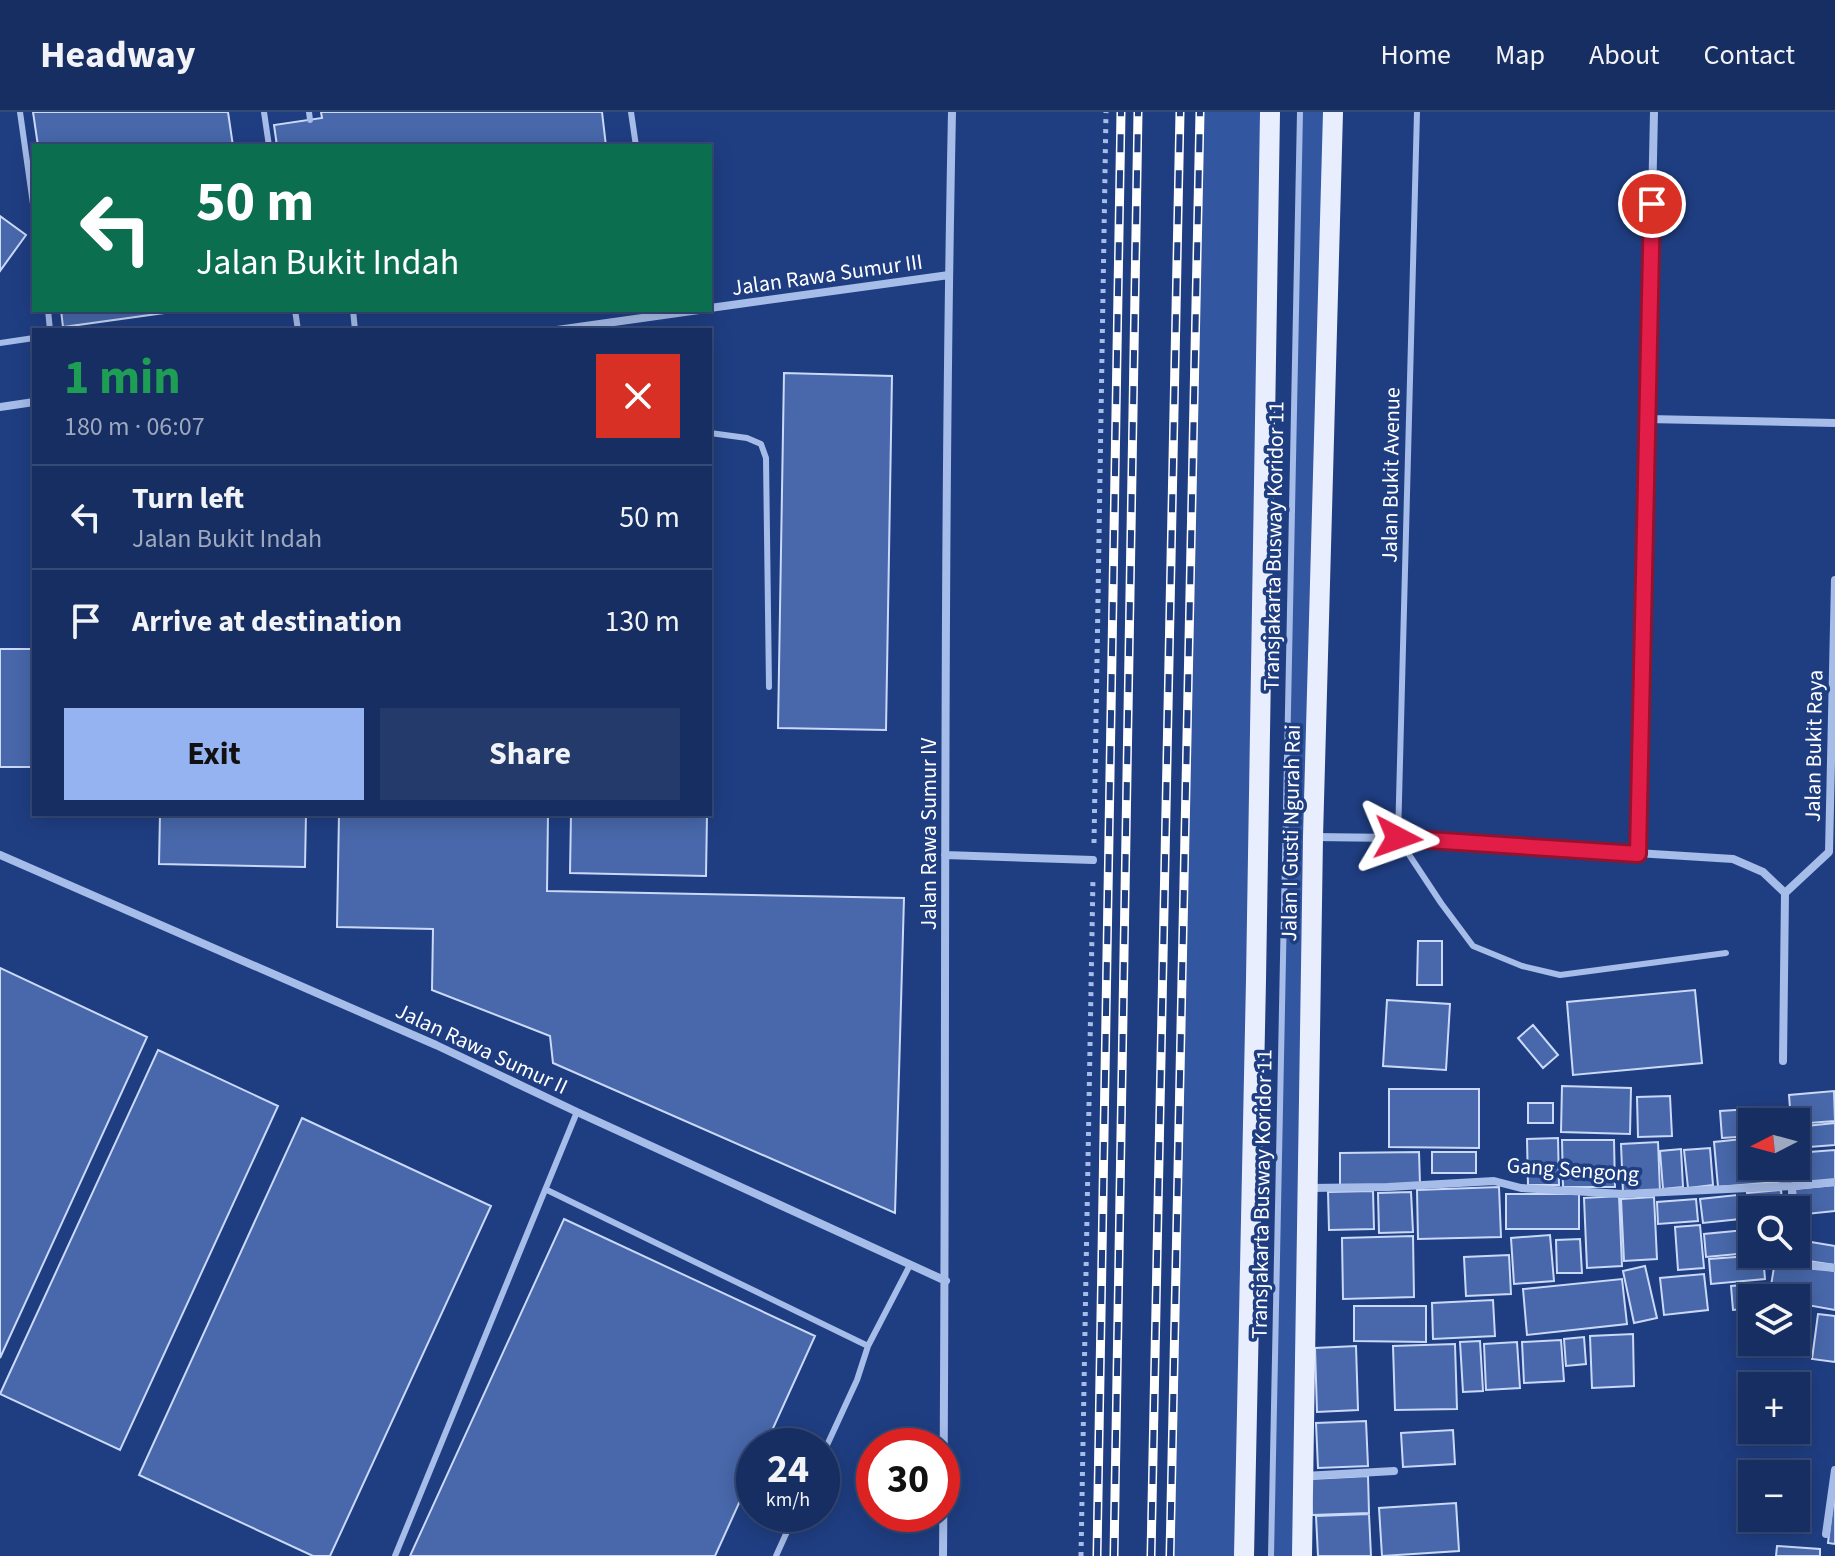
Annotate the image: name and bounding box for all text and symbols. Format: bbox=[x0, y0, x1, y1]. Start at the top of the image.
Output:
text: Headway bbox=[40, 28, 196, 82]
text: Home bbox=[1380, 35, 1451, 75]
text: Map bbox=[1495, 35, 1545, 75]
text: About bbox=[1589, 35, 1660, 75]
text: Contact bbox=[1704, 35, 1795, 75]
text: 50 m bbox=[196, 163, 314, 242]
pin bbox=[1618, 170, 1686, 238]
icon: left bbox=[64, 176, 168, 280]
icon: arrive bbox=[1630, 182, 1674, 226]
text: Jalan Bukit Indah bbox=[196, 237, 459, 288]
street label: Jalan Rawa Sumur III bbox=[730, 246, 925, 304]
text: 1 min bbox=[64, 344, 181, 412]
button: close bbox=[596, 354, 680, 438]
street label: Jalan Bukit Avenue bbox=[1373, 387, 1409, 563]
street label: Transjakarta Busway Koridor 11 bbox=[1255, 401, 1293, 691]
text: 180 m · 06:07 bbox=[64, 408, 205, 445]
text: Turn left bbox=[132, 477, 244, 520]
icon: left bbox=[64, 495, 108, 539]
text: 50 m bbox=[619, 496, 680, 539]
text: Jalan Bukit Indah bbox=[132, 520, 322, 557]
icon: arrive bbox=[64, 599, 108, 643]
text: Arrive at destination bbox=[132, 600, 402, 643]
text: 130 m bbox=[604, 600, 680, 643]
street label: Jalan Bukit Raya bbox=[1797, 670, 1831, 822]
button: Exit bbox=[64, 708, 364, 800]
button: Share bbox=[380, 708, 680, 800]
street label: Jalan I Gusti Ngurah Rai bbox=[1273, 724, 1309, 942]
street label: Jalan Rawa Sumur IV bbox=[913, 737, 945, 930]
position arrow bbox=[1356, 796, 1440, 880]
street label: Jalan Rawa Sumur II bbox=[390, 995, 573, 1103]
street label: Transjakarta Busway Koridor 11 bbox=[1243, 1049, 1281, 1339]
north arrow bbox=[1738, 1108, 1810, 1180]
map controls bbox=[1738, 1108, 1810, 1532]
street label: Gang Sengong bbox=[1506, 1149, 1640, 1191]
button: search bbox=[1738, 1196, 1810, 1268]
button: layers bbox=[1738, 1284, 1810, 1356]
button: + bbox=[1738, 1372, 1810, 1444]
speed limit sign: 30 bbox=[856, 1428, 960, 1532]
text: 24 bbox=[767, 1441, 809, 1498]
button: − bbox=[1738, 1460, 1810, 1532]
text: km/h bbox=[766, 1486, 810, 1514]

